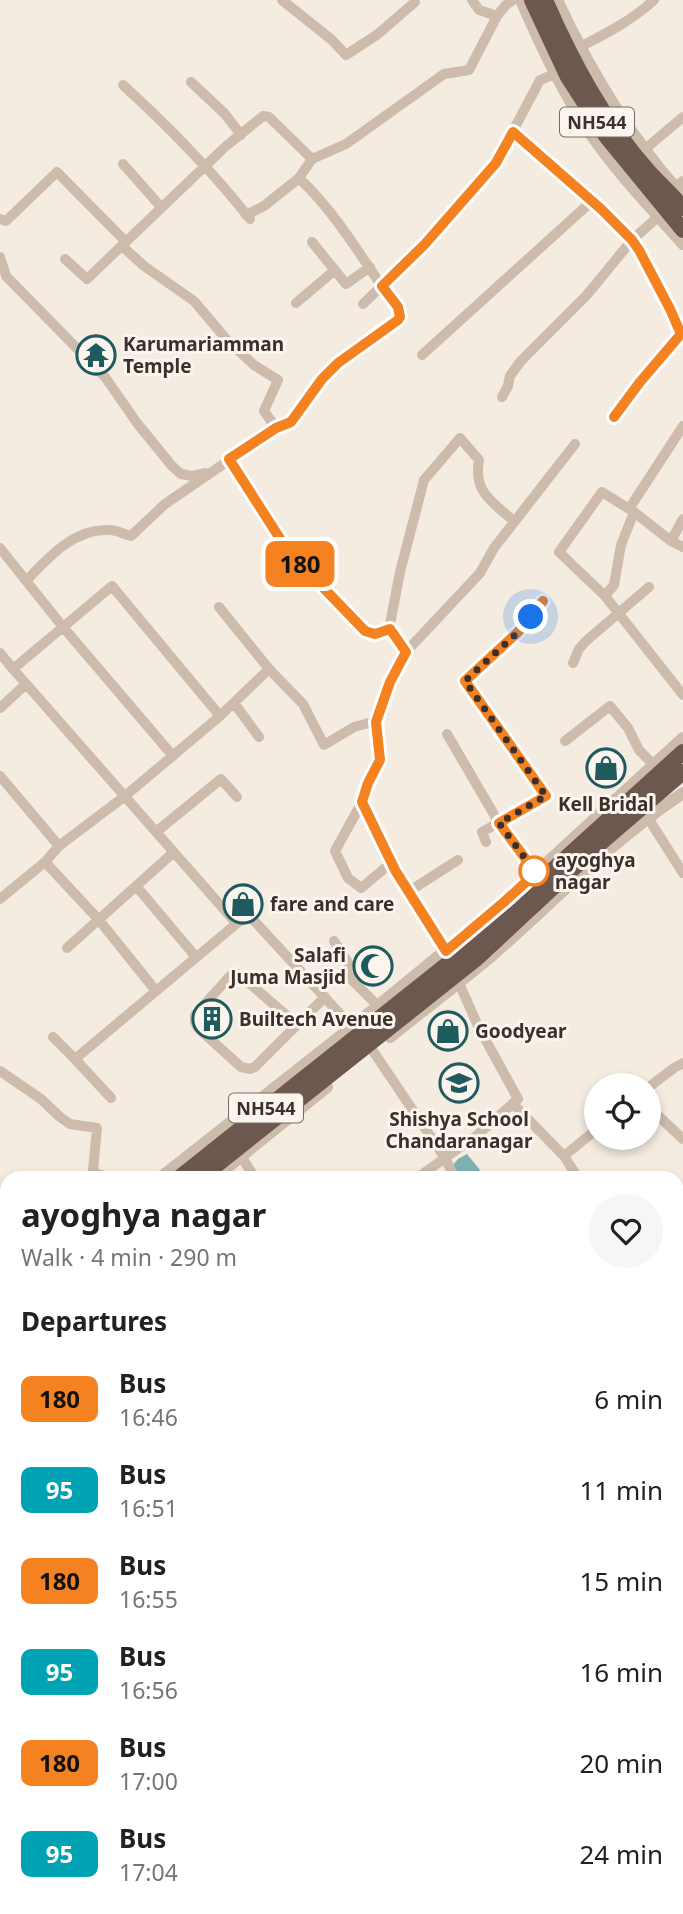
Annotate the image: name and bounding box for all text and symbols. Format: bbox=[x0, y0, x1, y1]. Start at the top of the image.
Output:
road number: NH544 bbox=[560, 107, 634, 136]
place label: Karumariamman Temple bbox=[123, 331, 284, 379]
temple icon: Karumariamman Temple bbox=[75, 334, 117, 376]
line badge: 180 bbox=[260, 541, 340, 587]
text: 180 bbox=[279, 547, 321, 580]
your location bbox=[513, 599, 548, 634]
shop icon: Kell Bridal bbox=[585, 747, 627, 789]
place label: Kell Bridal bbox=[558, 791, 654, 817]
place label: ayoghya nagar bbox=[555, 847, 636, 895]
marker: ayoghya nagar bbox=[519, 856, 549, 886]
shop icon: fare and care bbox=[222, 883, 264, 925]
place label: fare and care bbox=[270, 891, 394, 917]
place label: Salafi Juma Masjid bbox=[228, 942, 346, 990]
mosque icon: Salafi Juma Masjid bbox=[352, 945, 394, 987]
building icon: Builtech Avenue bbox=[191, 998, 233, 1040]
place label: Builtech Avenue bbox=[239, 1006, 393, 1032]
shop icon: Goodyear bbox=[427, 1010, 469, 1052]
place label: Goodyear bbox=[475, 1018, 567, 1044]
school or university icon: Shishya School Chandaranagar bbox=[438, 1062, 480, 1104]
map controls bbox=[584, 1073, 661, 1150]
button: locate bbox=[584, 1073, 661, 1150]
road number: NH544 bbox=[229, 1093, 303, 1122]
place label: Shishya School Chandaranagar bbox=[386, 1106, 533, 1154]
text: ayoghya nagar bbox=[21, 1192, 266, 1237]
button: heart bbox=[589, 1194, 663, 1268]
text: Walk · 4 min · 290 m bbox=[21, 1241, 237, 1273]
text: Departures bbox=[21, 1303, 167, 1339]
text: Bus bbox=[119, 1365, 166, 1401]
text: 6 min bbox=[594, 1381, 663, 1417]
text: 180 bbox=[39, 1382, 80, 1415]
text: 16:46 bbox=[119, 1401, 178, 1433]
text: Bus bbox=[119, 1456, 166, 1492]
text: 11 min bbox=[579, 1472, 663, 1508]
text: 95 bbox=[46, 1473, 73, 1506]
text: 16:51 bbox=[119, 1492, 178, 1524]
text: Bus bbox=[119, 1547, 166, 1583]
text: 15 min bbox=[579, 1563, 663, 1599]
text: 180 bbox=[39, 1564, 80, 1597]
text: 16:55 bbox=[119, 1583, 178, 1615]
text: Bus bbox=[119, 1638, 166, 1674]
text: 16 min bbox=[579, 1654, 663, 1690]
text: 95 bbox=[46, 1655, 73, 1688]
text: 16:56 bbox=[119, 1674, 178, 1706]
text: Bus bbox=[119, 1729, 166, 1765]
text: 20 min bbox=[579, 1745, 663, 1781]
text: 180 bbox=[39, 1746, 80, 1779]
text: 17:00 bbox=[119, 1765, 178, 1797]
text: Bus bbox=[119, 1820, 166, 1856]
text: 24 min bbox=[579, 1836, 663, 1872]
text: 95 bbox=[46, 1837, 73, 1870]
text: 17:04 bbox=[119, 1856, 178, 1888]

